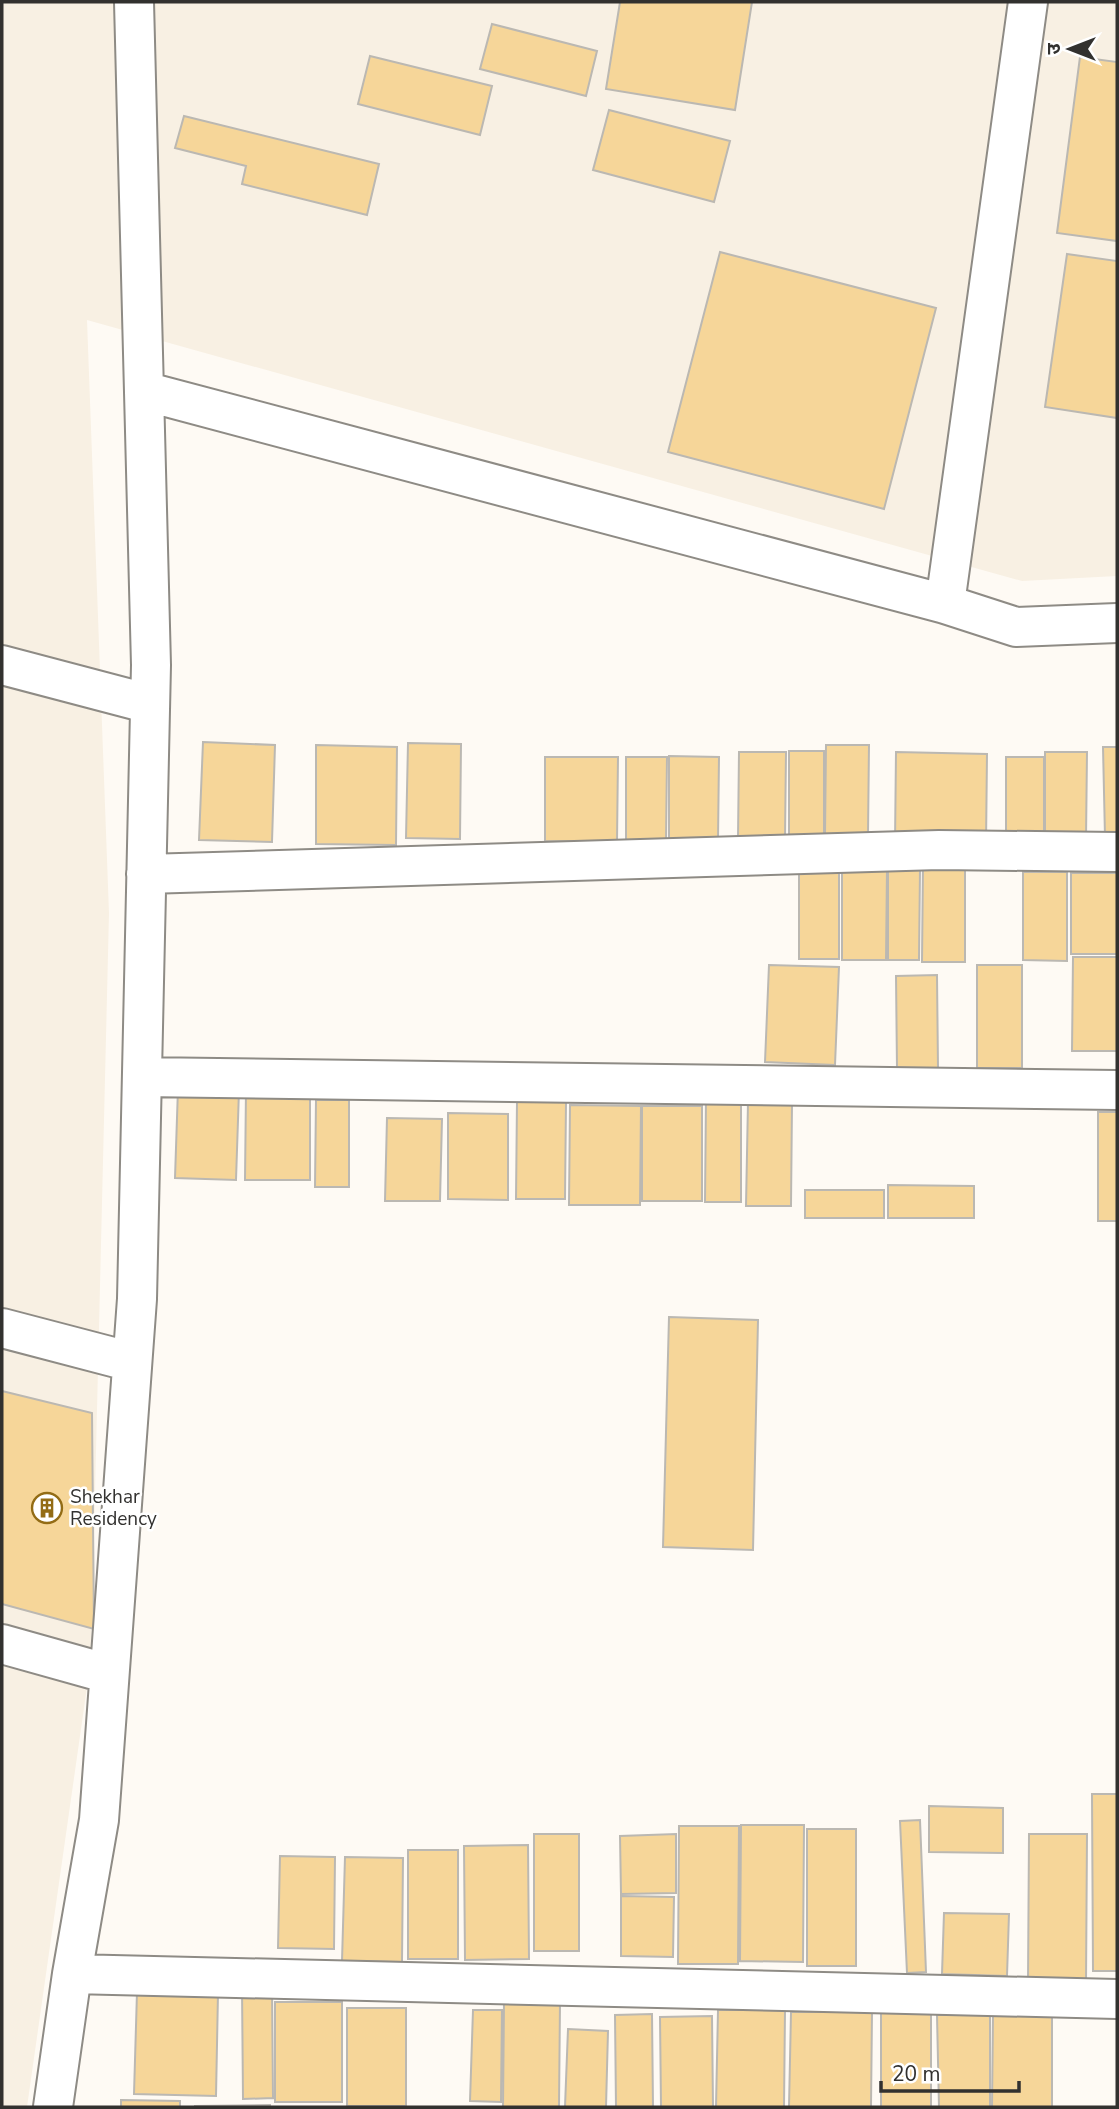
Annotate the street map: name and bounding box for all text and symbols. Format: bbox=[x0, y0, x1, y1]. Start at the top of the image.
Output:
north arrow bbox=[1035, 14, 1105, 84]
text: उ bbox=[1041, 43, 1067, 55]
place label: Shekhar Residency bbox=[70, 1484, 157, 1532]
building icon: Shekhar Residency bbox=[30, 1491, 64, 1525]
scale bar bbox=[881, 2050, 1019, 2094]
text: 20 m bbox=[892, 2060, 941, 2088]

